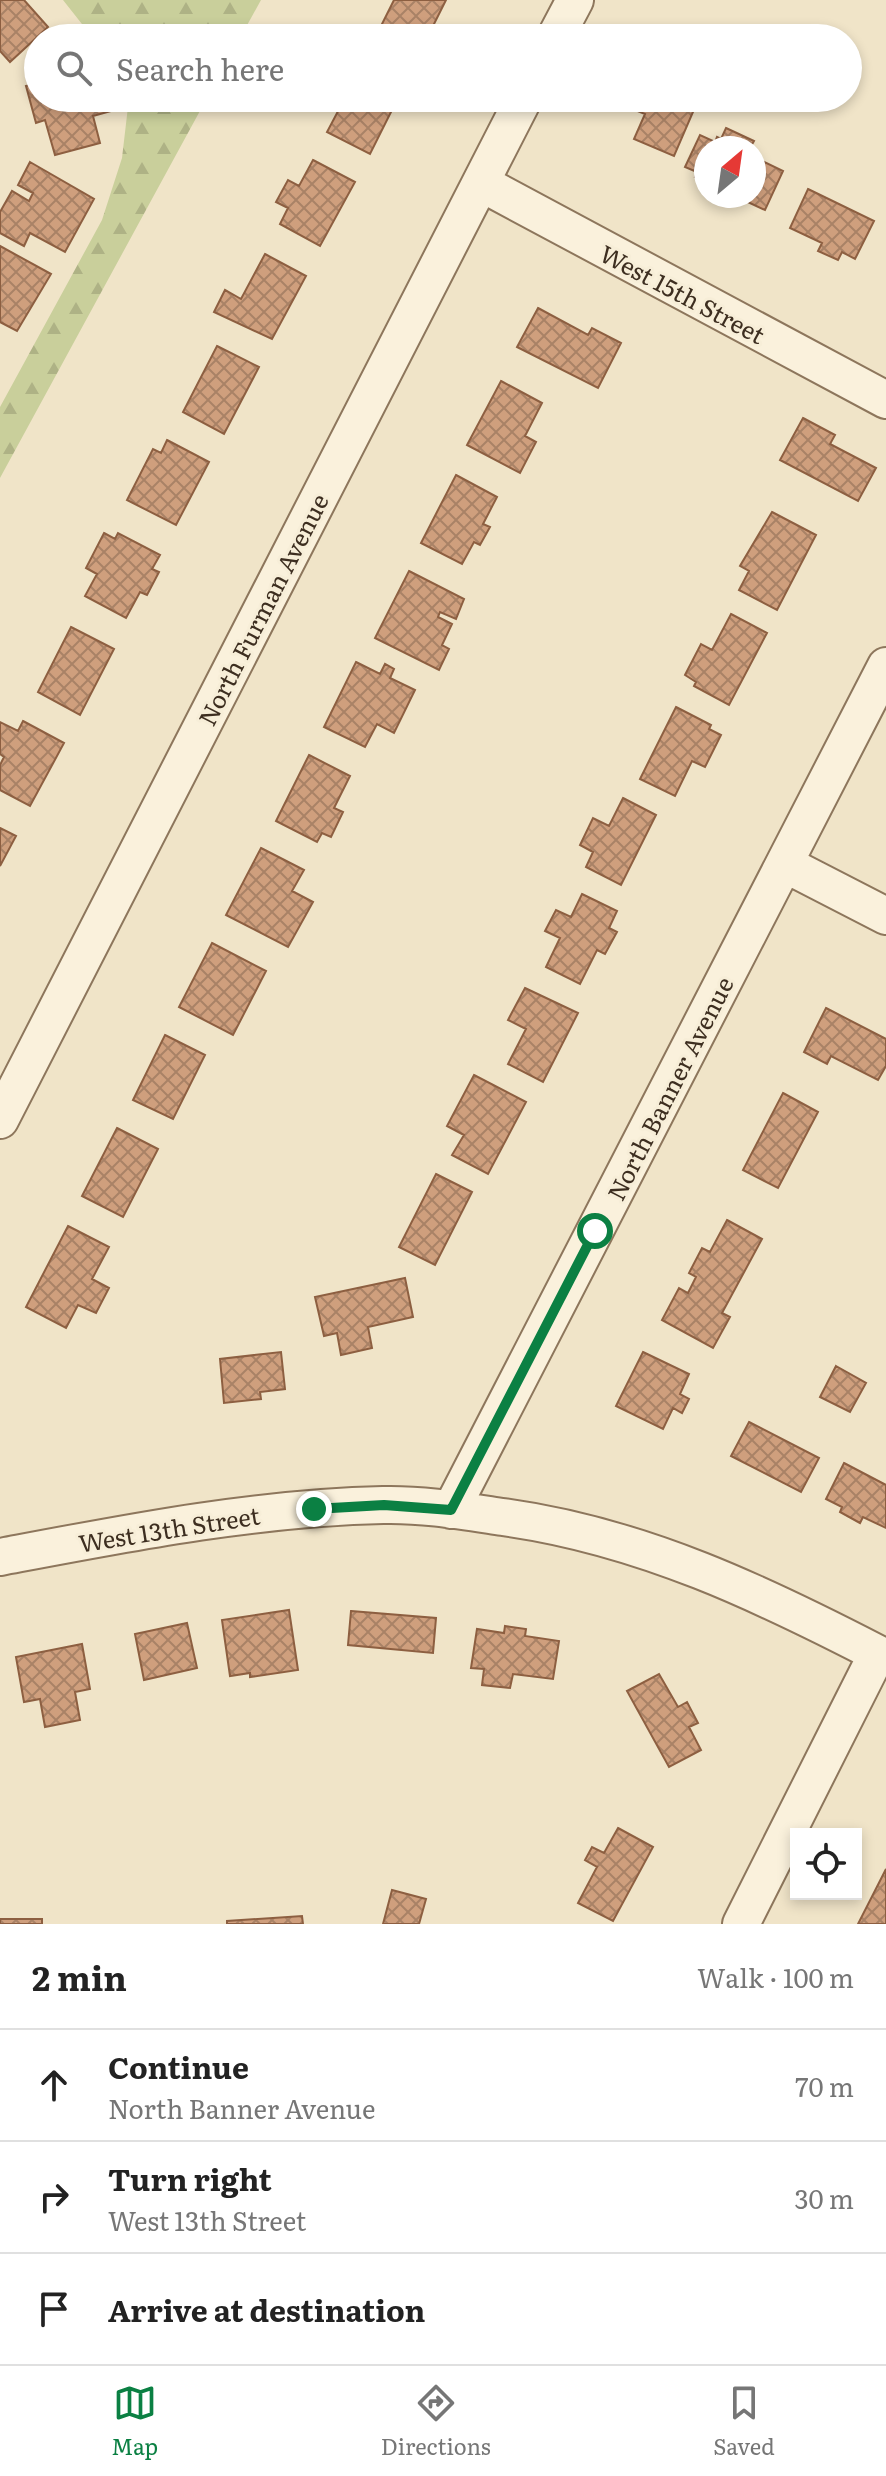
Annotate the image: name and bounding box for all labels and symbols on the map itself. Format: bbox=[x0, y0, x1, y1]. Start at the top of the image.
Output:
north arrow bbox=[694, 136, 766, 208]
street label: West 15th Street bbox=[594, 235, 772, 351]
street label: North Furman Avenue bbox=[188, 487, 336, 731]
street label: North Banner Avenue bbox=[597, 970, 741, 1206]
route start bbox=[577, 1213, 613, 1249]
route end bbox=[296, 1491, 332, 1527]
street label: West 13th Street bbox=[76, 1496, 262, 1560]

